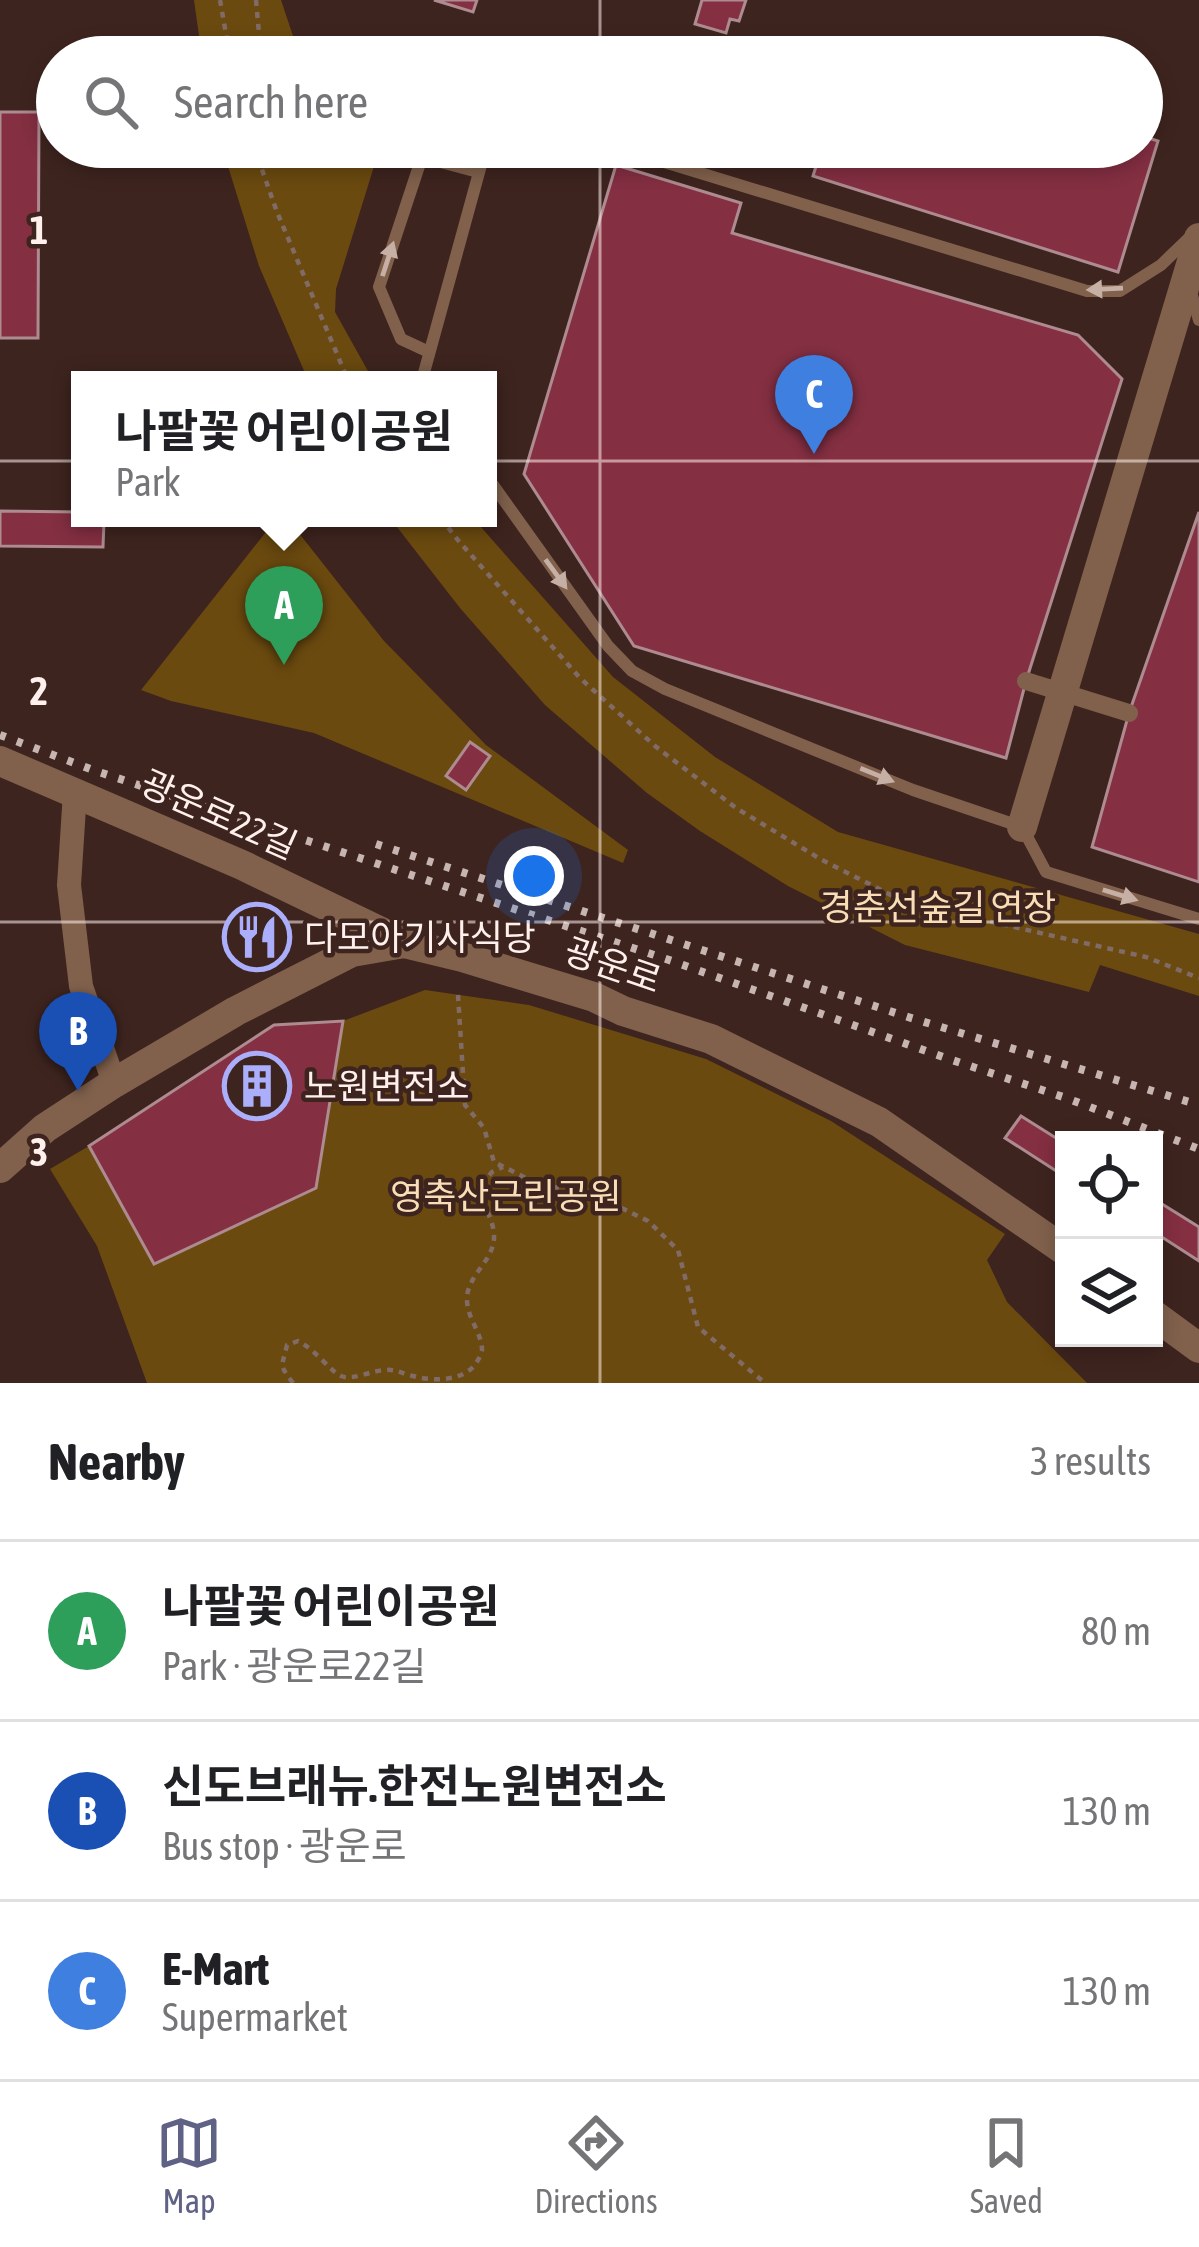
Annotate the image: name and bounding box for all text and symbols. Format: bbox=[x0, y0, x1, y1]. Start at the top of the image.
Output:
search box bbox=[36, 36, 1163, 168]
icon: search bbox=[78, 69, 144, 135]
text: Search here bbox=[174, 76, 368, 128]
text: 1 bbox=[30, 208, 48, 252]
one-way arrow bbox=[380, 241, 398, 277]
one-way arrow bbox=[1085, 280, 1123, 299]
pin: C bbox=[775, 355, 853, 454]
popup bbox=[71, 371, 497, 527]
text: 나팔꽃 어린이공원 bbox=[115, 405, 453, 457]
text: Park bbox=[115, 460, 180, 504]
one-way arrow bbox=[544, 558, 567, 590]
pin: A bbox=[245, 566, 323, 665]
text: 2 bbox=[30, 669, 48, 713]
street label: 광운로22길 bbox=[134, 761, 304, 867]
one-way arrow bbox=[859, 766, 895, 785]
your location bbox=[504, 846, 564, 906]
park label: 경춘선숲길 연장 bbox=[820, 886, 1056, 928]
one-way arrow bbox=[1102, 887, 1139, 905]
restaurant icon: 다모아기사식당 bbox=[222, 902, 292, 972]
place label: 다모아기사식당 bbox=[304, 916, 536, 958]
street label: 광운로 bbox=[559, 929, 667, 1001]
pin: B bbox=[39, 992, 117, 1091]
building icon: 노원변전소 bbox=[222, 1051, 292, 1121]
place label: 노원변전소 bbox=[304, 1065, 470, 1107]
text: 3 bbox=[30, 1130, 48, 1174]
map controls bbox=[1055, 1131, 1163, 1347]
button: locate bbox=[1055, 1131, 1163, 1239]
park label: 영축산근린공원 bbox=[390, 1175, 622, 1217]
button: layers bbox=[1055, 1239, 1163, 1347]
text: Nearby bbox=[48, 1432, 185, 1491]
text: 3 results bbox=[1030, 1439, 1151, 1483]
text: 나팔꽃 어린이공원 bbox=[162, 1580, 499, 1632]
text: A bbox=[77, 1609, 97, 1653]
text: 80 m bbox=[1081, 1609, 1151, 1653]
text: Park · 광운로22길 bbox=[162, 1644, 426, 1688]
text: 신도브래뉴.한전노원변전소 bbox=[162, 1760, 667, 1812]
text: B bbox=[78, 1789, 96, 1833]
text: 130 m bbox=[1063, 1789, 1151, 1833]
text: Bus stop · 광운로 bbox=[162, 1824, 407, 1868]
text: E-Mart bbox=[162, 1943, 269, 1995]
text: C bbox=[78, 1969, 96, 2013]
text: 130 m bbox=[1063, 1969, 1151, 2013]
text: Supermarket bbox=[162, 1995, 348, 2039]
tab: Map bbox=[156, 2110, 222, 2220]
tab: Directions bbox=[534, 2110, 658, 2220]
tab: Saved bbox=[970, 2110, 1043, 2220]

